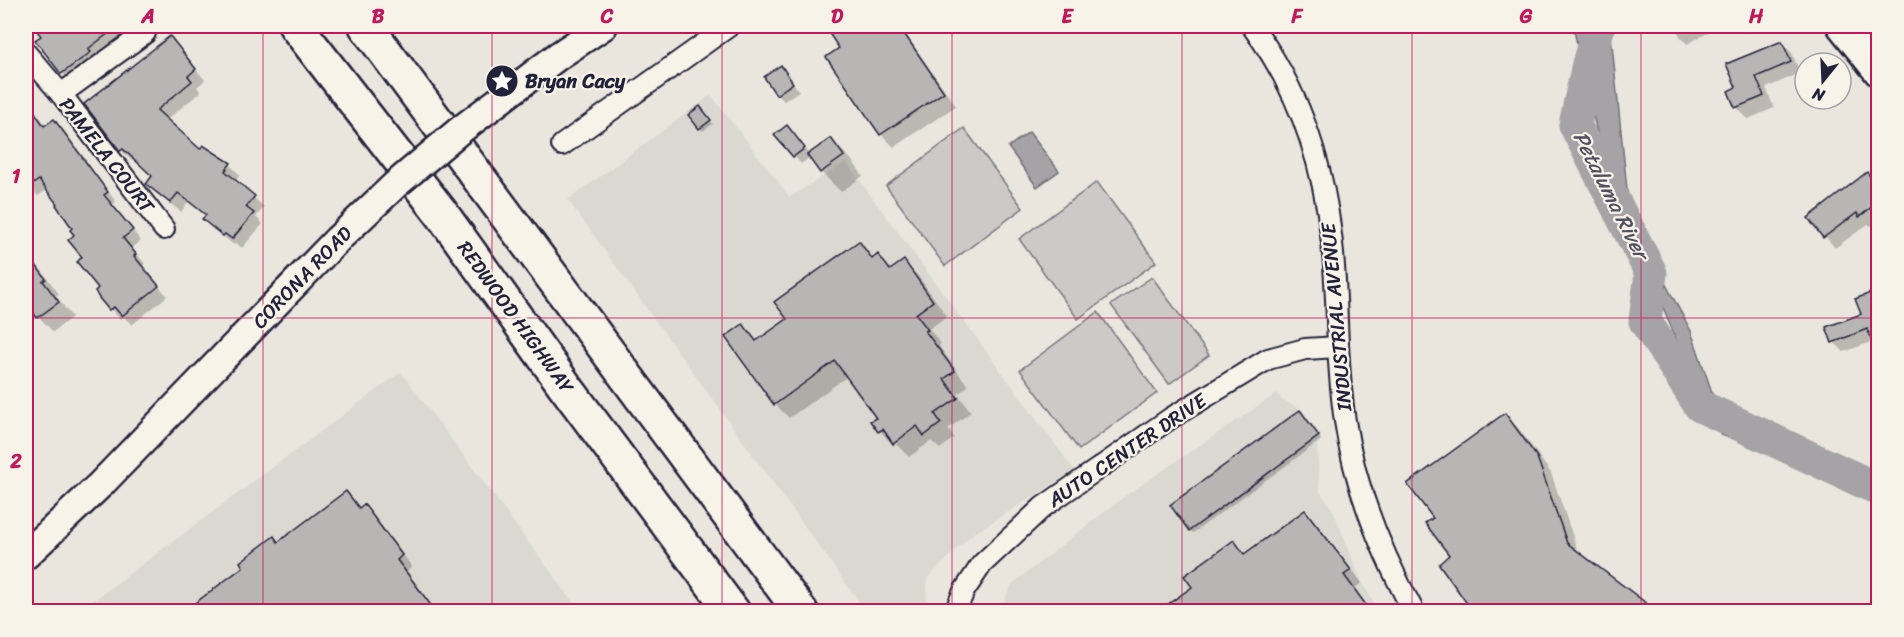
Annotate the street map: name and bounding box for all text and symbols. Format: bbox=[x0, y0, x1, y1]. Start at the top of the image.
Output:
text: A bbox=[140, 0, 155, 34]
text: B bbox=[372, 0, 385, 34]
text: C bbox=[600, 0, 614, 34]
text: D bbox=[831, 0, 844, 34]
text: E bbox=[1061, 0, 1074, 34]
text: F bbox=[1291, 0, 1304, 34]
text: G bbox=[1519, 0, 1533, 34]
text: H bbox=[1748, 0, 1764, 34]
north arrow bbox=[1793, 51, 1853, 111]
place icon: Bryan Cacy bbox=[484, 63, 520, 99]
place label: Bryan Cacy bbox=[525, 64, 626, 99]
text: N bbox=[1808, 79, 1829, 111]
street label: PAMELA COURT bbox=[50, 89, 164, 222]
water label: Petaluma River bbox=[1562, 124, 1662, 270]
text: 1 bbox=[12, 159, 21, 194]
street label: CORONA ROAD bbox=[244, 217, 361, 337]
street label: INDUSTRIAL AVENUE bbox=[1311, 219, 1362, 414]
street label: REDWOOD HIGHWAY bbox=[448, 233, 584, 402]
street label: AUTO CENTER DRIVE bbox=[1040, 383, 1216, 517]
text: 2 bbox=[9, 444, 22, 479]

